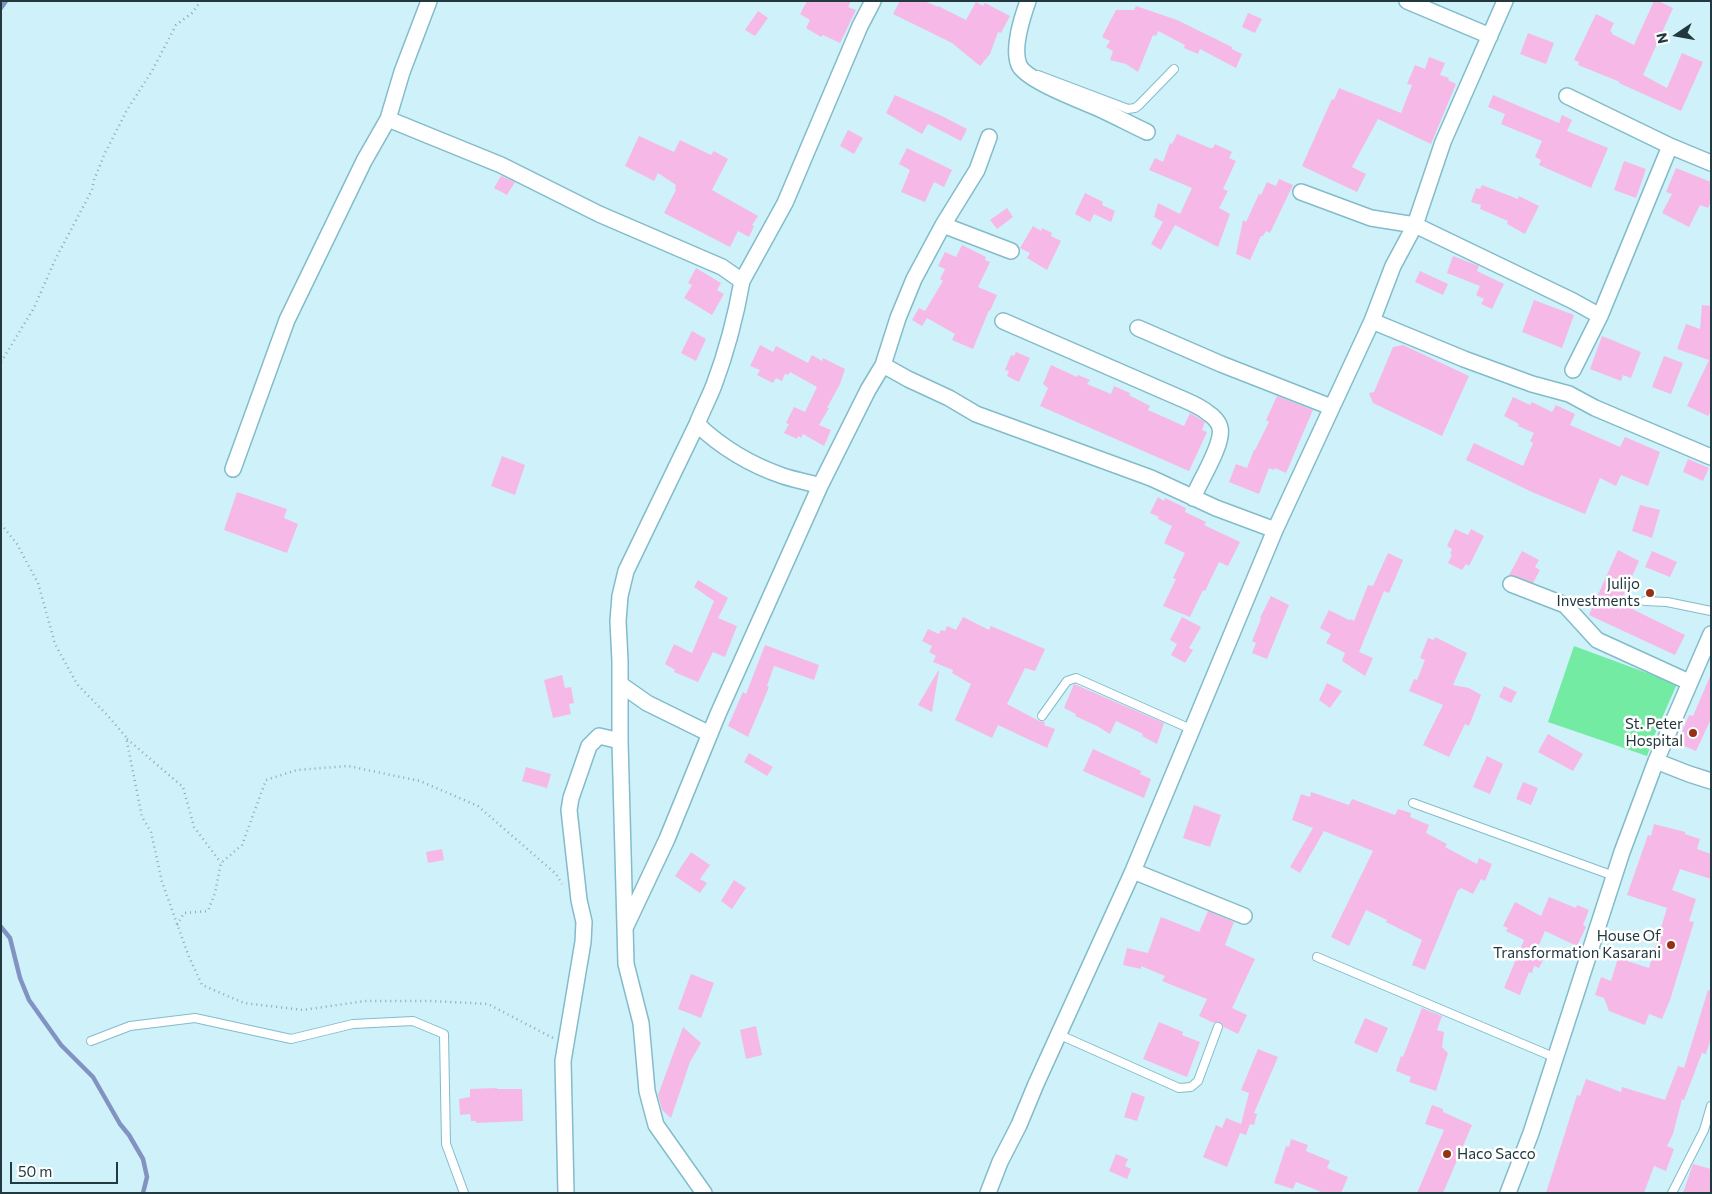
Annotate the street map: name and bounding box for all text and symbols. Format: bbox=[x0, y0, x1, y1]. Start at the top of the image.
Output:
north arrow bbox=[1652, 10, 1702, 60]
text: N bbox=[1652, 31, 1671, 45]
place label: Julijo Investments bbox=[1557, 575, 1640, 610]
marker: Julijo Investments bbox=[1644, 587, 1656, 599]
place label: St. Peter Hospital bbox=[1625, 715, 1683, 750]
marker: St. Peter Hospital bbox=[1687, 727, 1699, 739]
place label: House Of Transformation Kasarani bbox=[1493, 927, 1661, 962]
marker: House Of Transformation Kasarani bbox=[1665, 939, 1677, 951]
place label: Haco Sacco bbox=[1457, 1145, 1536, 1163]
marker: Haco Sacco bbox=[1441, 1148, 1453, 1160]
scale bar bbox=[12, 1152, 120, 1184]
text: 50 m bbox=[18, 1162, 52, 1180]

